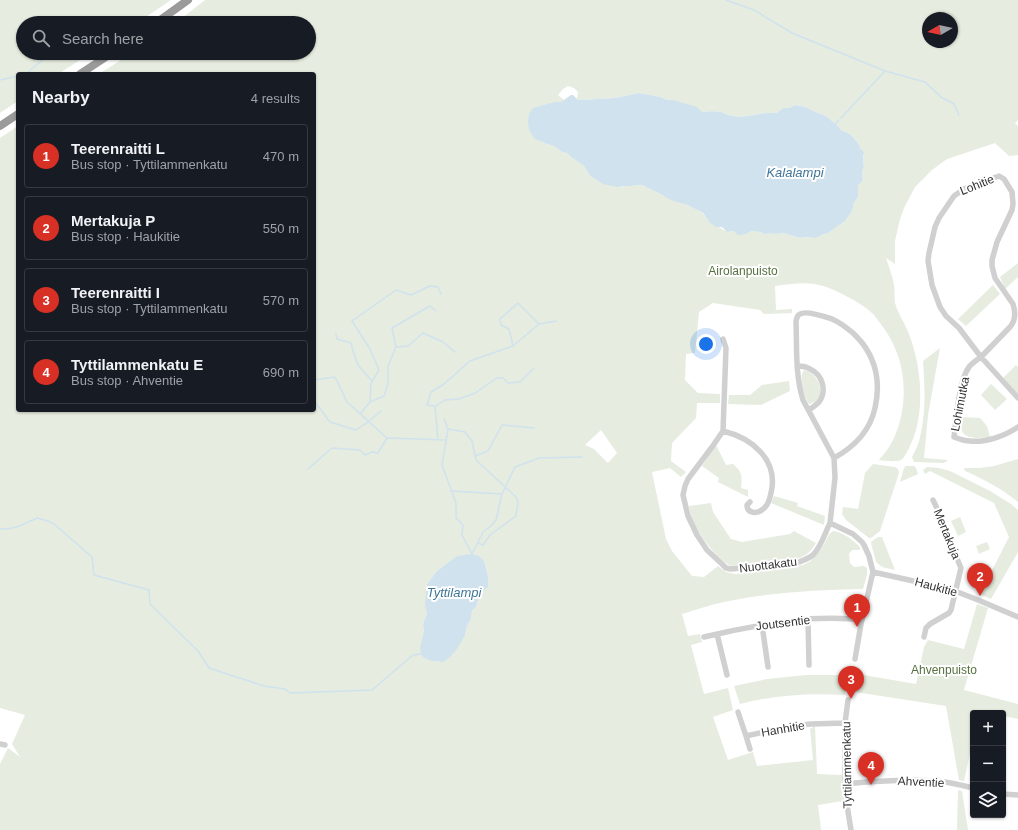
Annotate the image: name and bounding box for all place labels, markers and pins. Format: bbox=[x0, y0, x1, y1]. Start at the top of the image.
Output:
pin: 2 bbox=[967, 563, 993, 596]
pin: 1 bbox=[844, 594, 870, 627]
pin: 3 bbox=[838, 666, 864, 699]
pin: 4 bbox=[858, 752, 884, 785]

